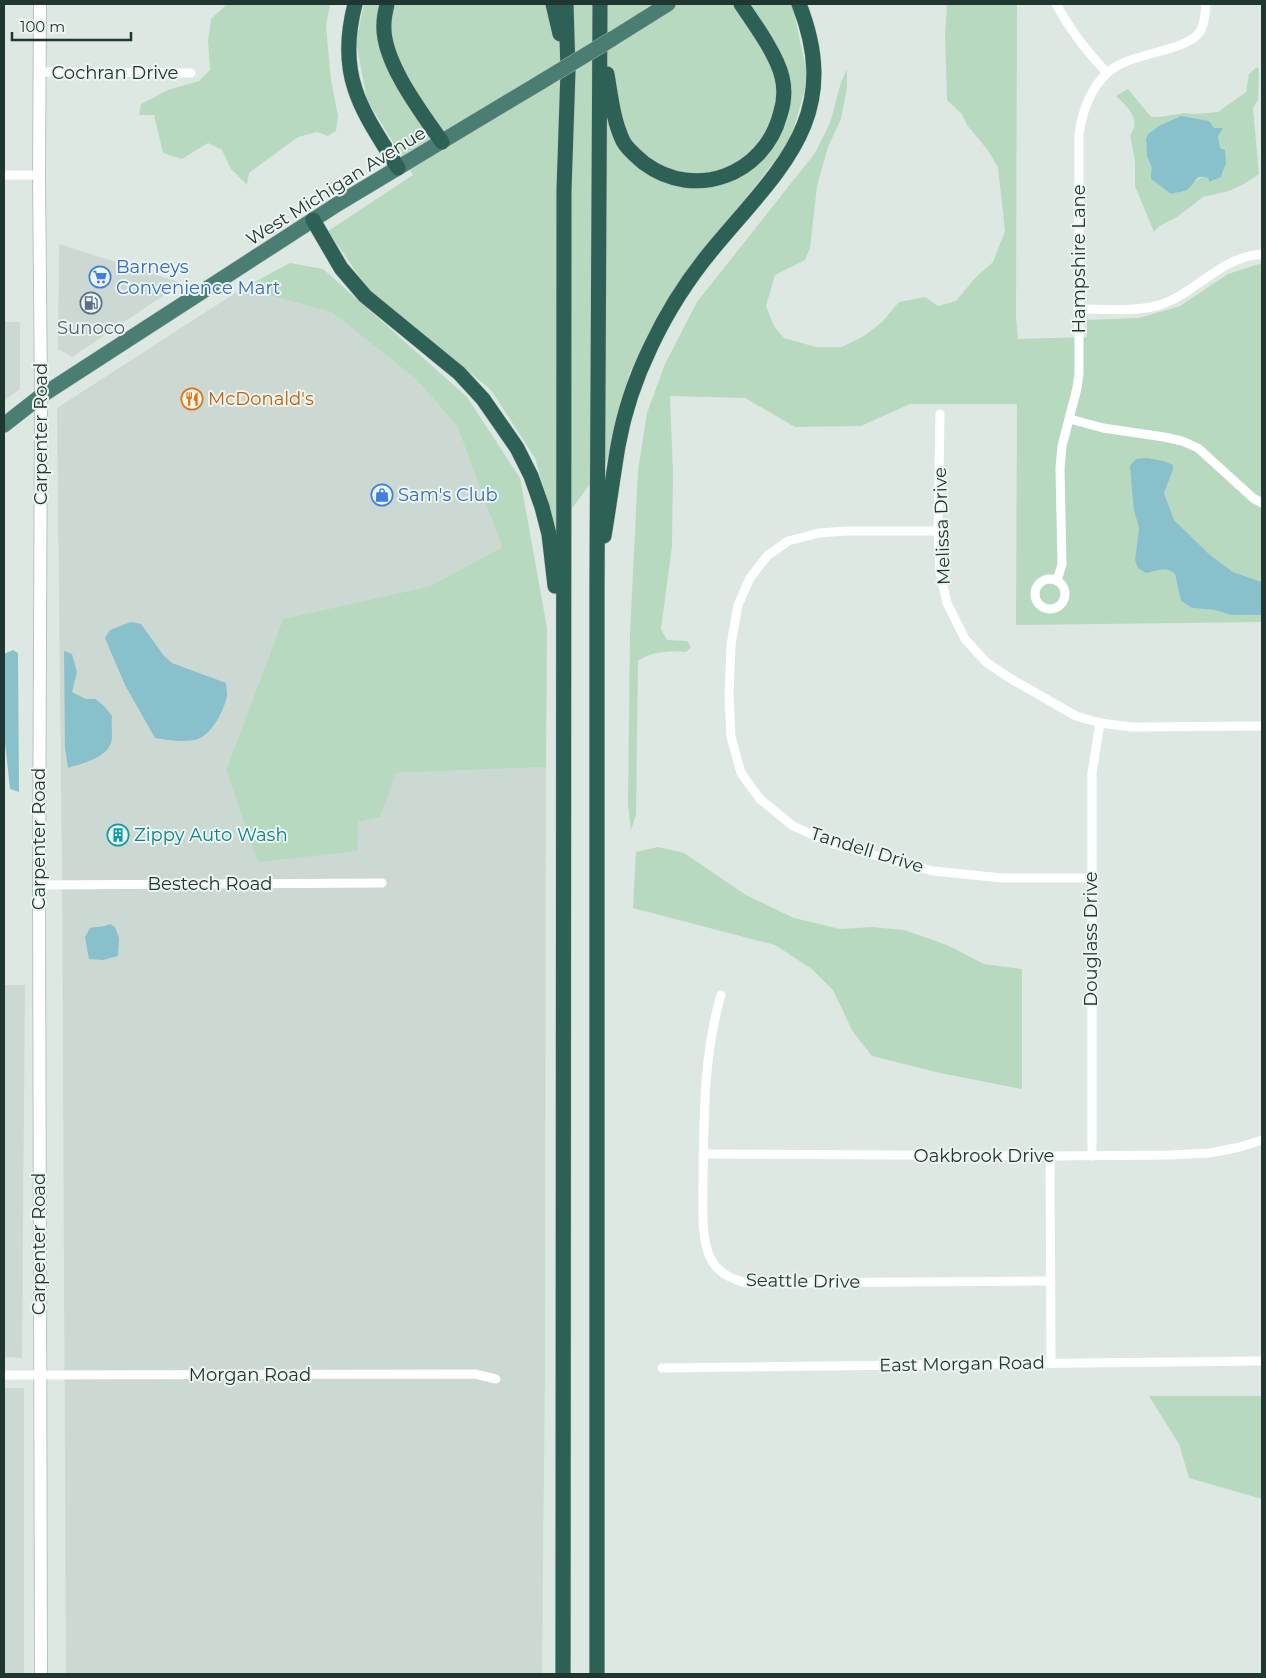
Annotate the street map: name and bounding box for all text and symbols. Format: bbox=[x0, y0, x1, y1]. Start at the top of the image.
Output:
scale bar bbox=[12, 10, 131, 42]
text: 100 m bbox=[20, 17, 65, 36]
street label: Cochran Drive bbox=[52, 62, 179, 84]
street label: West Michigan Avenue bbox=[242, 122, 430, 250]
street label: Hampshire Lane bbox=[1068, 184, 1090, 334]
place label: Barneys Convenience Mart bbox=[116, 256, 280, 299]
supermarket icon: Barneys Convenience Mart bbox=[88, 265, 112, 289]
fuel station icon: Sunoco bbox=[79, 291, 103, 315]
place label: Sunoco bbox=[57, 317, 125, 339]
street label: Carpenter Road bbox=[30, 363, 52, 505]
restaurant icon: McDonald's bbox=[180, 387, 204, 411]
place label: McDonald's bbox=[208, 388, 314, 410]
street label: Melissa Drive bbox=[929, 467, 955, 585]
shop icon: Sam's Club bbox=[370, 483, 394, 507]
place label: Sam's Club bbox=[398, 484, 498, 506]
street label: Carpenter Road bbox=[28, 768, 50, 910]
street label: Tandell Drive bbox=[808, 822, 926, 878]
building icon: Zippy Auto Wash bbox=[106, 823, 130, 847]
place label: Zippy Auto Wash bbox=[134, 824, 288, 846]
street label: Douglass Drive bbox=[1080, 871, 1102, 1007]
street label: Bestech Road bbox=[147, 873, 273, 895]
street label: Oakbrook Drive bbox=[914, 1145, 1055, 1167]
street label: Carpenter Road bbox=[28, 1173, 50, 1315]
street label: Seattle Drive bbox=[746, 1269, 860, 1293]
street label: East Morgan Road bbox=[879, 1352, 1045, 1376]
street label: Morgan Road bbox=[189, 1364, 311, 1386]

